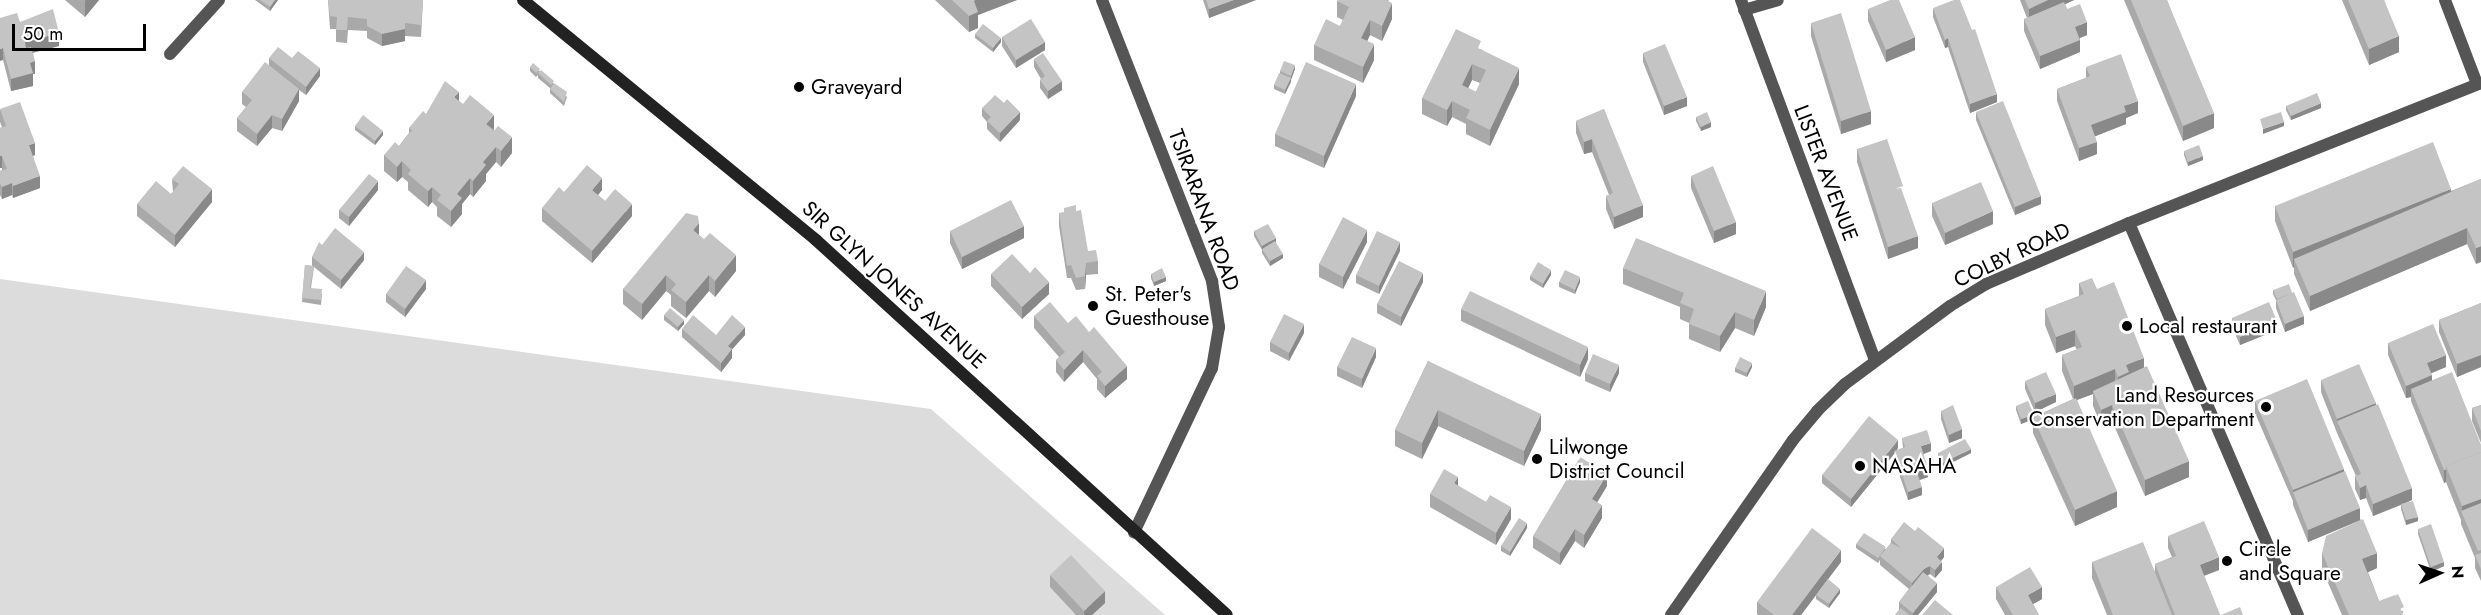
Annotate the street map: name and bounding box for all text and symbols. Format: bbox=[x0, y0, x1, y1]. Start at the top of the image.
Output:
scale bar bbox=[15, 12, 148, 50]
text: 50 m bbox=[23, 21, 63, 47]
place label: Graveyard bbox=[811, 74, 902, 100]
marker: Graveyard bbox=[792, 80, 806, 94]
street label: LISTER AVENUE bbox=[1789, 101, 1863, 245]
street label: TSIRARANA ROAD bbox=[1163, 126, 1245, 294]
street label: SIR GLYN JONES AVENUE bbox=[797, 196, 991, 374]
street label: COLBY ROAD bbox=[1950, 217, 2074, 293]
place label: St. Peter's Guesthouse bbox=[1105, 281, 1209, 331]
marker: St. Peter's Guesthouse bbox=[1086, 299, 1100, 313]
place label: Local restaurant bbox=[2139, 313, 2277, 339]
marker: Local restaurant bbox=[2120, 319, 2134, 333]
place label: Land Resources Conservation Department bbox=[2029, 382, 2254, 432]
marker: Land Resources Conservation Department bbox=[2259, 400, 2273, 414]
place label: Lilwonge District Council bbox=[1549, 434, 1685, 484]
marker: Lilwonge District Council bbox=[1530, 452, 1544, 466]
place label: NASAHA bbox=[1872, 453, 1956, 479]
marker: NASAHA bbox=[1853, 459, 1867, 473]
place label: Circle and Square bbox=[2239, 536, 2341, 586]
north arrow bbox=[2409, 543, 2469, 603]
marker: Circle and Square bbox=[2220, 554, 2234, 568]
text: N bbox=[2446, 565, 2469, 579]

